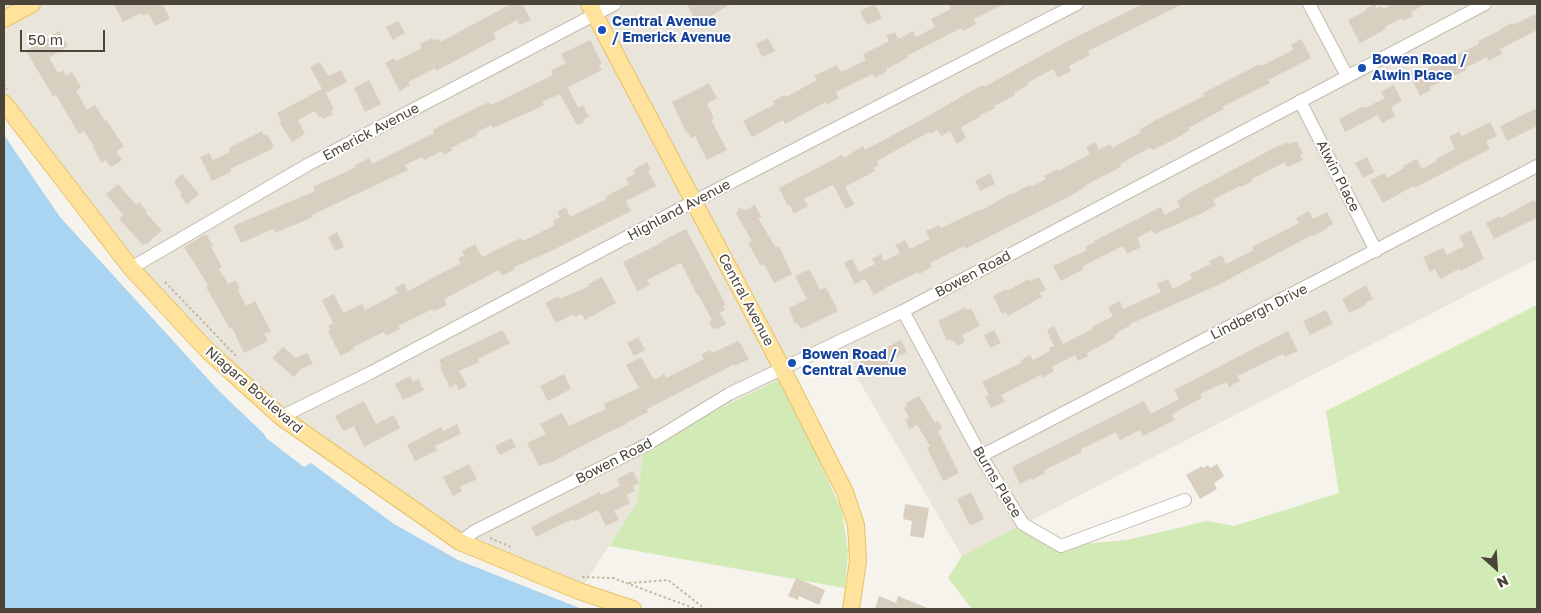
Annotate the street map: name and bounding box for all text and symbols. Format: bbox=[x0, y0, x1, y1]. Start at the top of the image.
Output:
place label: Central Avenue / Emerick Avenue bbox=[612, 14, 731, 46]
scale bar bbox=[22, 20, 108, 52]
marker: Central Avenue / Emerick Avenue bbox=[596, 24, 608, 36]
text: 50 m bbox=[28, 30, 63, 48]
place label: Bowen Road / Alwin Place bbox=[1372, 52, 1467, 84]
marker: Bowen Road / Alwin Place bbox=[1356, 62, 1368, 74]
street label: Emerick Avenue bbox=[320, 100, 422, 164]
street label: Alwin Place bbox=[1313, 137, 1363, 215]
street label: Highland Avenue bbox=[625, 176, 733, 244]
street label: Bowen Road bbox=[932, 247, 1014, 301]
street label: Central Avenue bbox=[715, 251, 777, 349]
street label: Lindbergh Drive bbox=[1208, 280, 1310, 344]
street label: Niagara Boulevard bbox=[202, 343, 306, 437]
place label: Bowen Road / Central Avenue bbox=[802, 347, 906, 380]
marker: Bowen Road / Central Avenue bbox=[786, 357, 798, 369]
street label: Bowen Road bbox=[573, 435, 655, 487]
street label: Burns Place bbox=[969, 443, 1025, 521]
north arrow bbox=[1471, 543, 1521, 593]
text: N bbox=[1494, 572, 1511, 592]

